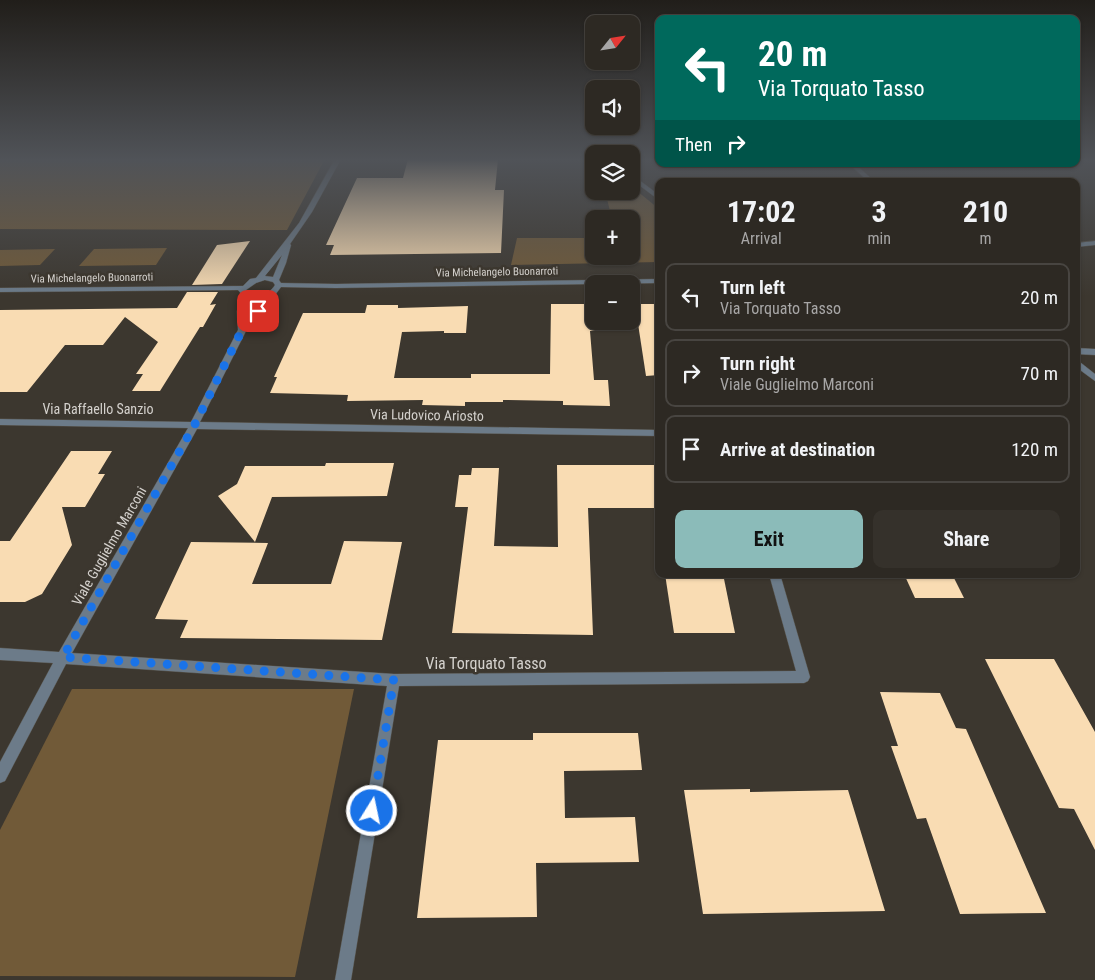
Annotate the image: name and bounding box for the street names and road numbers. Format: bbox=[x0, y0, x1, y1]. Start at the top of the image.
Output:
street label: Via Michelangelo Buonarroti bbox=[436, 264, 558, 280]
street label: Via Michelangelo Buonarroti bbox=[31, 270, 153, 286]
street label: Via Raffaello Sanzio bbox=[42, 401, 154, 417]
street label: Via Ludovico Ariosto bbox=[370, 406, 484, 424]
street label: Viale Guglielmo Marconi bbox=[68, 484, 150, 608]
street label: Via Torquato Tasso bbox=[425, 654, 547, 673]

